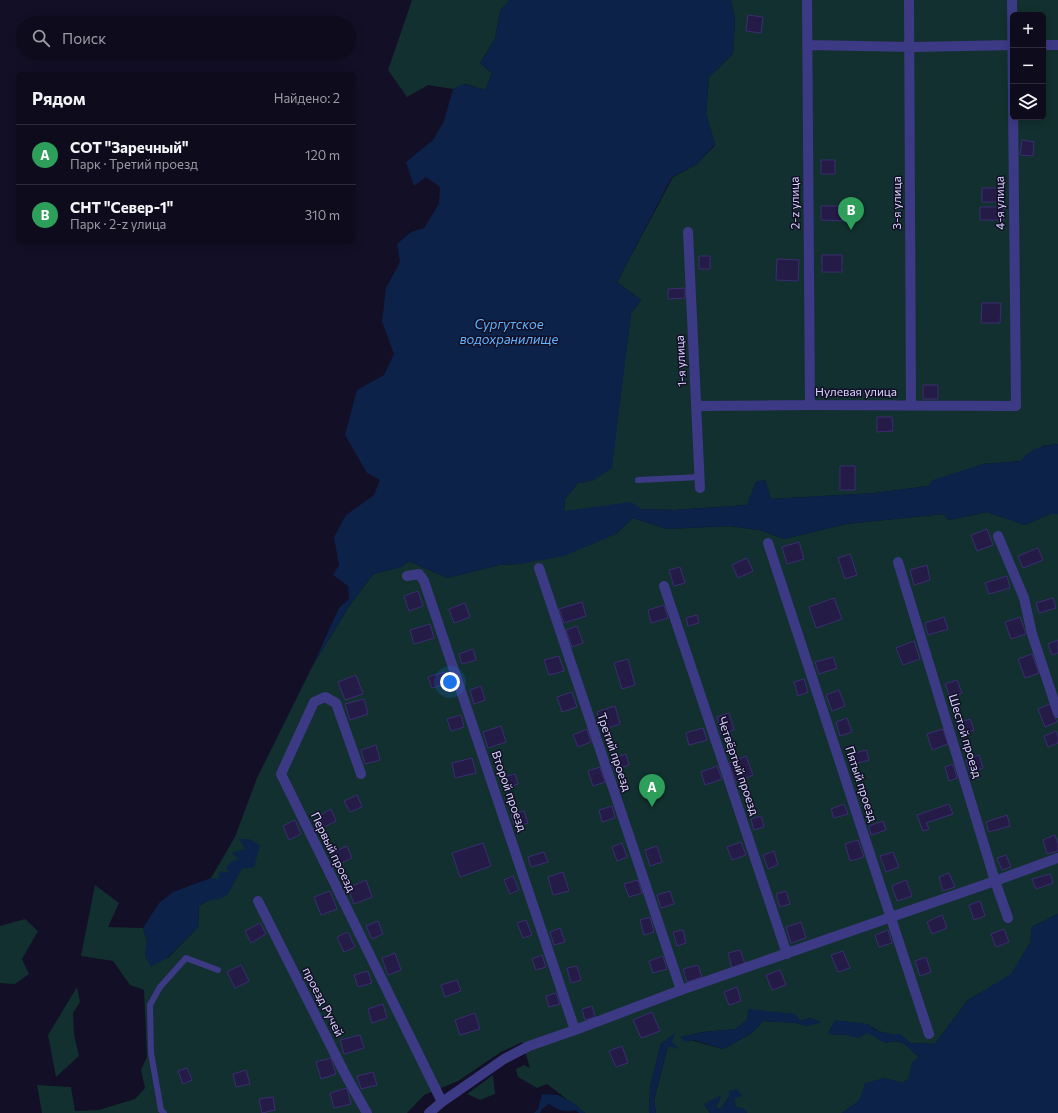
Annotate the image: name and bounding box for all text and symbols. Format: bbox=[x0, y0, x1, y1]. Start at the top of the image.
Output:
map controls bbox=[1010, 12, 1046, 120]
button: + bbox=[1010, 12, 1046, 48]
search box bbox=[16, 16, 356, 60]
icon: search bbox=[30, 27, 52, 49]
text: Поиск bbox=[62, 29, 106, 47]
button: − bbox=[1010, 48, 1046, 84]
button: layers bbox=[1010, 84, 1046, 120]
text: Рядом bbox=[32, 88, 86, 109]
text: Найдено: 2 bbox=[274, 90, 340, 106]
text: СОТ "Заречный" bbox=[70, 138, 189, 156]
text: A bbox=[40, 147, 50, 163]
text: 120 m bbox=[305, 147, 340, 163]
text: Парк · Третий проезд bbox=[70, 156, 198, 172]
street label: 2-z улица bbox=[787, 176, 801, 230]
street label: 3-я улица bbox=[889, 176, 903, 230]
street label: 4-я улица bbox=[992, 176, 1006, 230]
pin: B bbox=[838, 197, 864, 230]
text: СНТ "Север-1" bbox=[70, 198, 173, 216]
text: B bbox=[41, 207, 49, 223]
text: 310 m bbox=[305, 207, 340, 223]
text: Парк · 2-z улица bbox=[70, 216, 166, 232]
water label: Сургутское водохранилище bbox=[460, 316, 558, 347]
street label: 1-я улица bbox=[672, 335, 688, 387]
street label: Нулевая улица bbox=[815, 384, 897, 398]
your location bbox=[440, 672, 460, 692]
street label: Шестой проезд bbox=[947, 692, 985, 779]
street label: Третий проезд bbox=[595, 711, 635, 793]
street label: Четвёртый проезд bbox=[715, 715, 762, 817]
street label: Пятый проезд bbox=[843, 744, 881, 823]
street label: Второй проезд bbox=[490, 749, 530, 833]
pin: A bbox=[639, 774, 665, 807]
street label: Первый проезд bbox=[309, 810, 359, 894]
street label: проезд Ручей bbox=[300, 965, 347, 1038]

